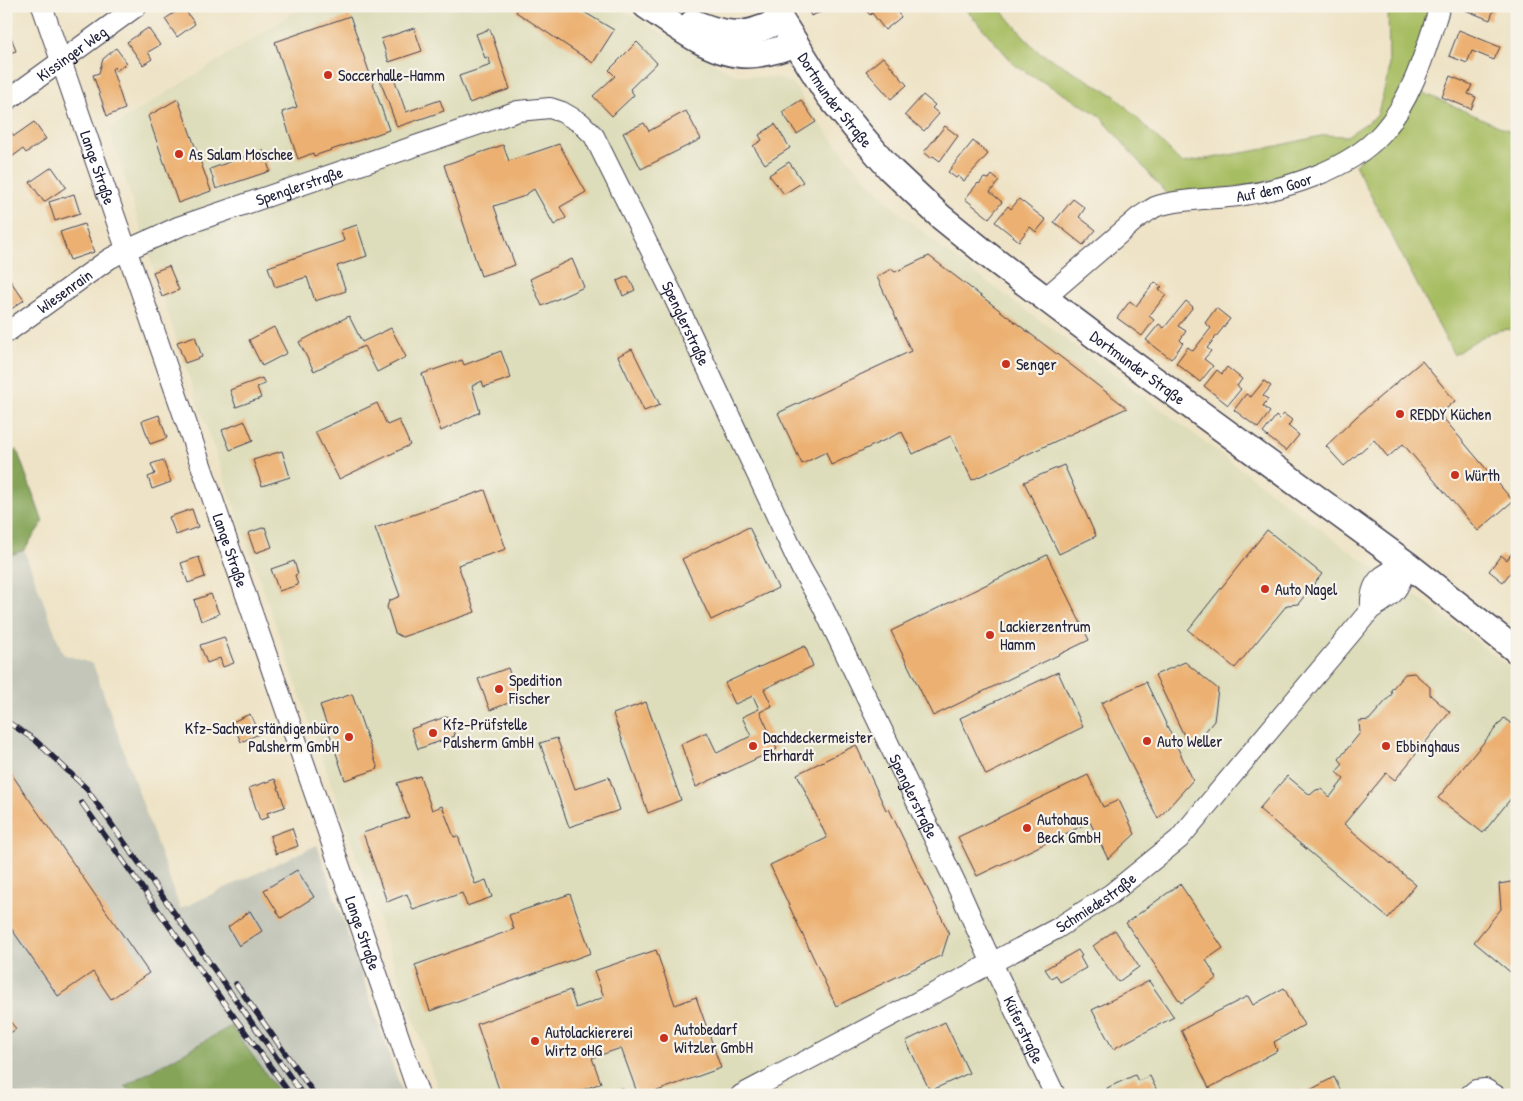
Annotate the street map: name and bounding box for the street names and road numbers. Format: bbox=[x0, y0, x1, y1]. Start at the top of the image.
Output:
street label: Kissinger Weg bbox=[32, 21, 111, 86]
street label: Dortmunder Straße bbox=[793, 48, 878, 152]
street label: Lange Straße bbox=[75, 128, 121, 208]
street label: Spenglerstraße bbox=[253, 160, 346, 211]
street label: Auf dem Goor bbox=[1235, 167, 1315, 207]
street label: Wiesenrain bbox=[33, 264, 96, 318]
street label: Spenglerstraße bbox=[657, 277, 716, 370]
street label: Dortmunder Straße bbox=[1086, 325, 1190, 410]
street label: Lange Straße bbox=[207, 510, 254, 591]
street label: Spenglerstraße bbox=[884, 751, 944, 842]
street label: Schmiedestraße bbox=[1051, 867, 1141, 937]
street label: Lange Straße bbox=[340, 893, 386, 974]
street label: Küferstraße bbox=[998, 992, 1050, 1067]

